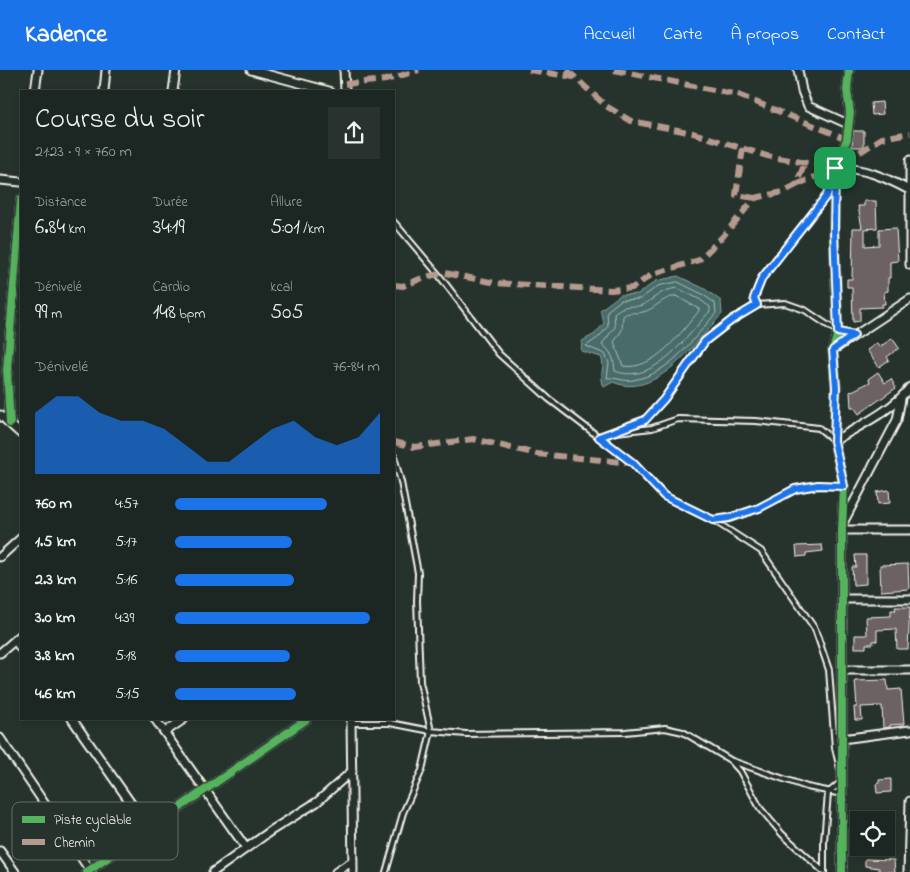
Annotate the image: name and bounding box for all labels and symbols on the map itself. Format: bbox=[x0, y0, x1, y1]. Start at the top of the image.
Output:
pin bbox=[814, 147, 856, 189]
legend bbox=[12, 802, 178, 860]
text: Piste cyclable bbox=[54, 810, 132, 832]
text: Chemin bbox=[54, 833, 95, 854]

